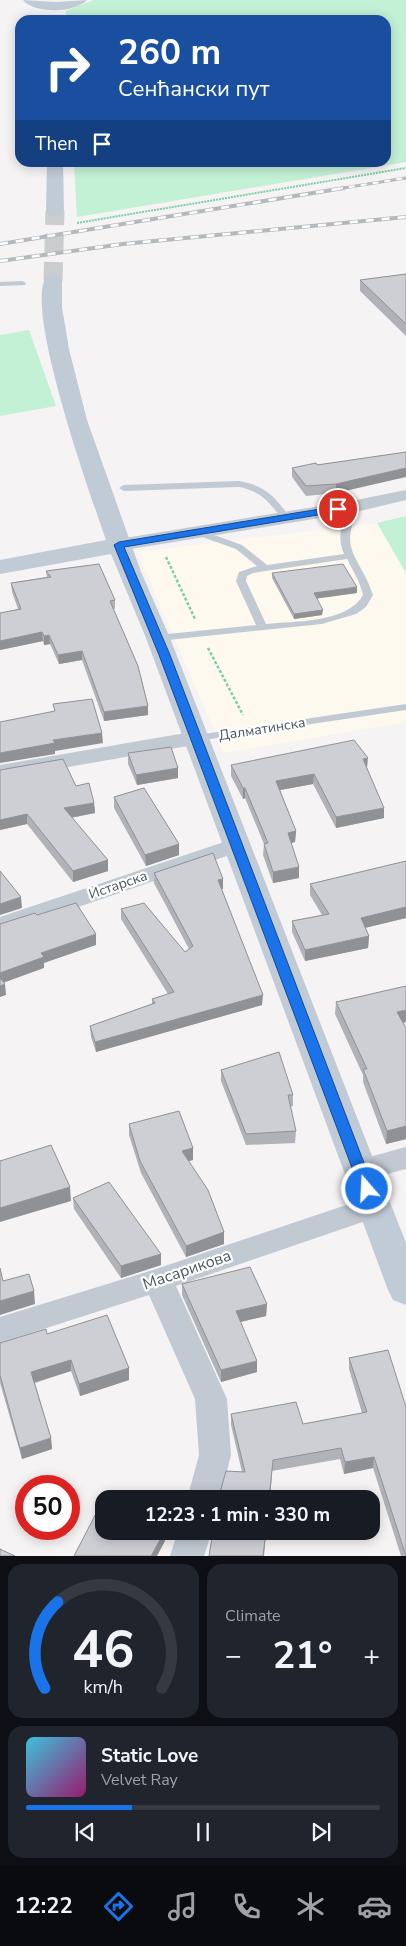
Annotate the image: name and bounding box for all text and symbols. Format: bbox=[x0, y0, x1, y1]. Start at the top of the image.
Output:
text: 260 m bbox=[118, 29, 221, 76]
icon: right bbox=[35, 35, 100, 100]
text: Сенћански пут bbox=[118, 74, 270, 104]
icon: arrive bbox=[88, 130, 116, 158]
text: Then bbox=[35, 131, 78, 157]
pin bbox=[317, 488, 359, 530]
icon: arrive bbox=[324, 495, 352, 523]
street label: Далматинска bbox=[217, 713, 307, 745]
street label: Истарска bbox=[86, 866, 150, 904]
position arrow bbox=[340, 1162, 392, 1214]
street label: Масарикова bbox=[140, 1245, 234, 1295]
speed limit sign: 50 bbox=[15, 1475, 80, 1540]
text: 12:23 · 1 min · 330 m bbox=[145, 1502, 330, 1528]
text: Climate bbox=[225, 1605, 280, 1627]
text: 46 bbox=[72, 1614, 135, 1685]
text: 21° bbox=[272, 1630, 333, 1681]
text: − bbox=[225, 1637, 242, 1675]
text: + bbox=[363, 1637, 380, 1675]
text: km/h bbox=[84, 1675, 123, 1699]
text: Static Love bbox=[101, 1743, 198, 1769]
text: Velvet Ray bbox=[101, 1769, 178, 1791]
icon: previous bbox=[71, 1818, 99, 1846]
icon: pause bbox=[189, 1818, 217, 1846]
icon: next bbox=[307, 1818, 335, 1846]
icon: directions bbox=[101, 1889, 136, 1924]
icon: music bbox=[165, 1889, 200, 1924]
icon: phone bbox=[229, 1889, 264, 1924]
icon: climate bbox=[293, 1889, 328, 1924]
icon: car bbox=[357, 1889, 392, 1924]
text: 12:22 bbox=[14, 1891, 73, 1921]

